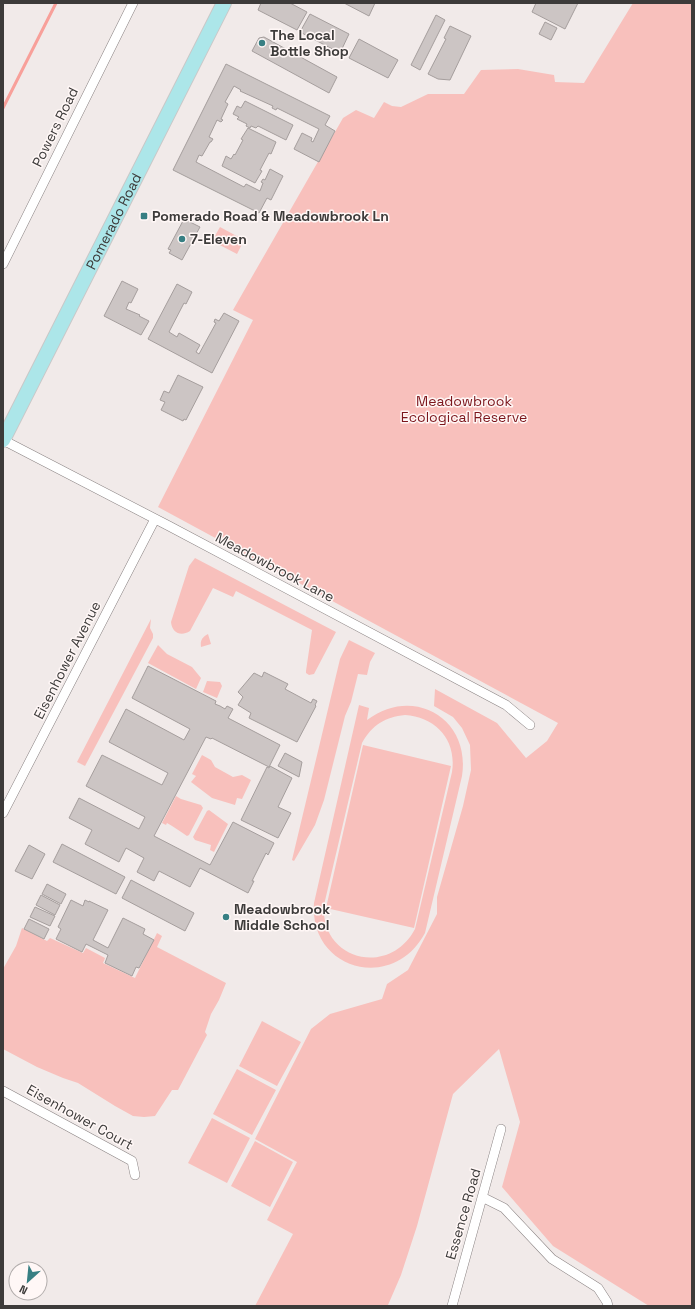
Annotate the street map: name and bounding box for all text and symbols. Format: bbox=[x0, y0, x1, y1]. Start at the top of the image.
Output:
place label: The Local Bottle Shop bbox=[270, 26, 349, 60]
marker: The Local Bottle Shop bbox=[257, 38, 267, 48]
street label: Powers Road bbox=[28, 84, 82, 170]
street label: Pomerado Road bbox=[82, 170, 145, 273]
place label: Pomerado Road & Meadowbrook Ln bbox=[152, 207, 389, 225]
marker: Pomerado Road & Meadowbrook Ln bbox=[139, 211, 149, 221]
place label: 7-Eleven bbox=[190, 230, 247, 248]
marker: 7-Eleven bbox=[177, 234, 187, 244]
park label: Meadowbrook Ecological Reserve bbox=[401, 392, 527, 426]
street label: Meadowbrook Lane bbox=[212, 528, 338, 606]
street label: Eisenhower Avenue bbox=[29, 598, 105, 722]
place label: Meadowbrook Middle School bbox=[234, 900, 330, 934]
marker: Meadowbrook Middle School bbox=[221, 912, 231, 922]
street label: Eisenhower Court bbox=[24, 1080, 136, 1154]
street label: Essence Road bbox=[441, 1166, 485, 1262]
north arrow bbox=[8, 1261, 48, 1301]
text: N bbox=[17, 1282, 30, 1298]

